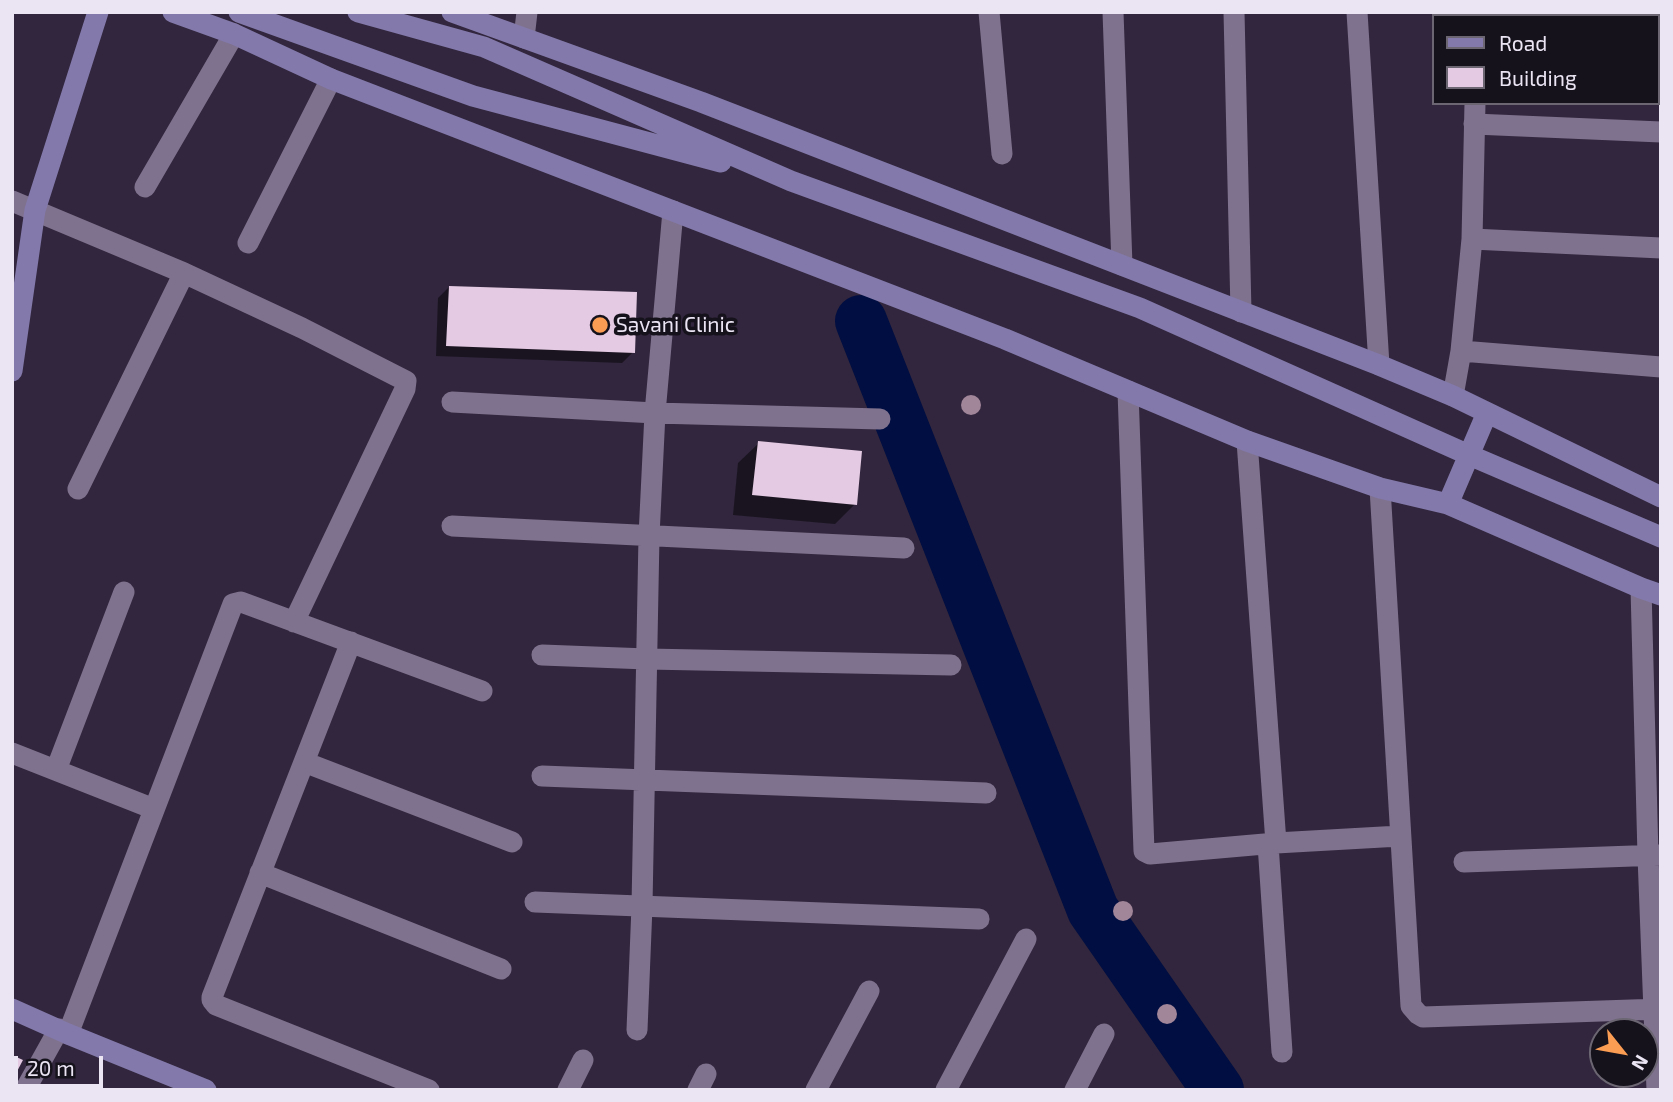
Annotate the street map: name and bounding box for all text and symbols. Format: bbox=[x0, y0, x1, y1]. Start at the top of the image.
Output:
legend bbox=[1432, 14, 1659, 105]
text: Road bbox=[1499, 30, 1547, 55]
text: Building bbox=[1499, 65, 1577, 90]
place label: Savani Clinic bbox=[616, 312, 735, 338]
marker: Savani Clinic bbox=[590, 315, 610, 335]
north arrow bbox=[1589, 1018, 1659, 1088]
scale bar bbox=[18, 1042, 107, 1086]
text: N bbox=[1627, 1051, 1654, 1075]
text: 20 m bbox=[27, 1055, 75, 1080]

